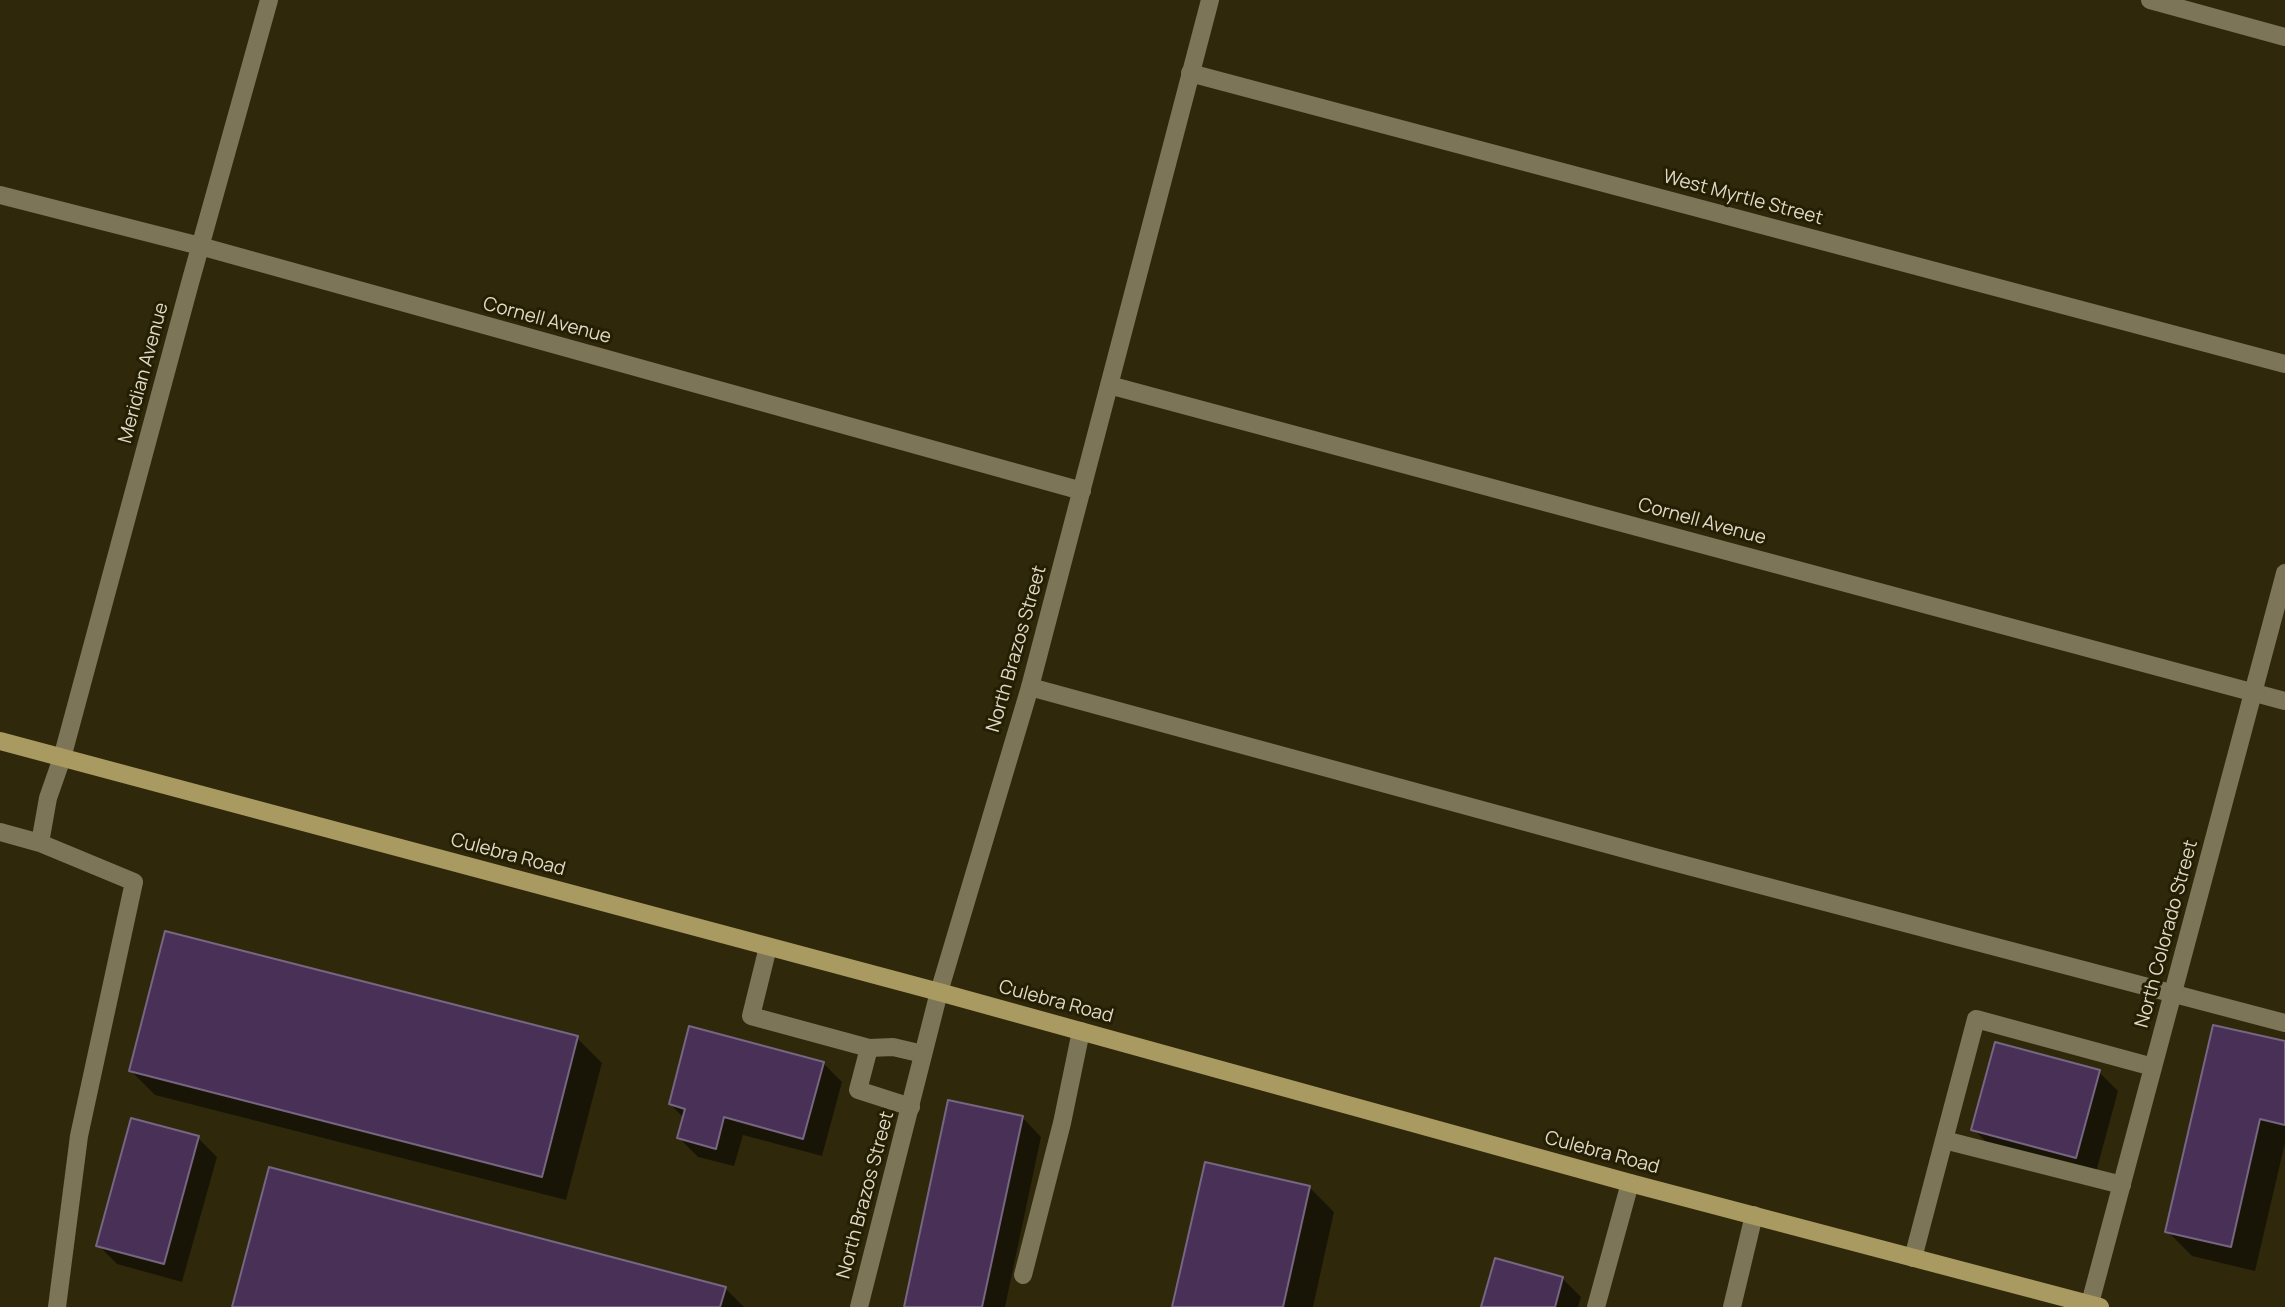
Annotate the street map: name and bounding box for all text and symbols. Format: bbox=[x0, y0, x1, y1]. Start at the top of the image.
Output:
street label: West Myrtle Street bbox=[1660, 166, 1826, 230]
street label: Cornell Avenue bbox=[480, 293, 614, 349]
street label: Meridian Avenue bbox=[114, 300, 174, 446]
street label: Cornell Avenue bbox=[1635, 494, 1769, 550]
street label: North Brazos Street bbox=[982, 563, 1052, 735]
street label: Culebra Road bbox=[448, 829, 568, 881]
street label: North Colorado Street bbox=[2131, 838, 2203, 1030]
street label: Culebra Road bbox=[996, 976, 1116, 1028]
street label: North Brazos Street bbox=[833, 1109, 899, 1281]
street label: Culebra Road bbox=[1542, 1127, 1662, 1179]

